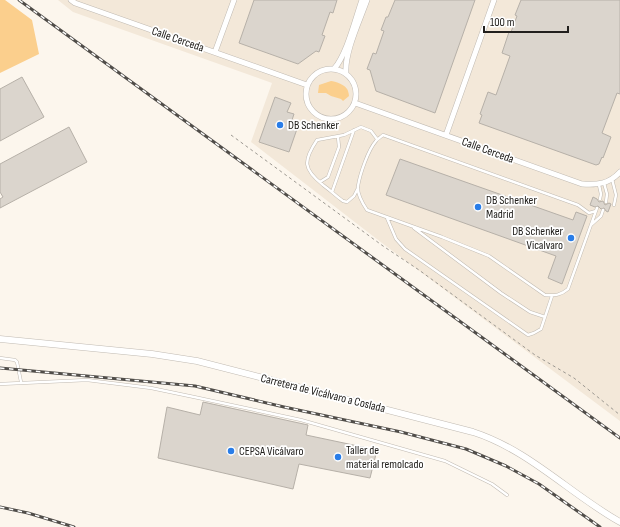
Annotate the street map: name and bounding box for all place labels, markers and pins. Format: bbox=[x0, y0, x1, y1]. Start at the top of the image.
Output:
place label: DB Schenker bbox=[288, 118, 339, 133]
marker: DB Schenker bbox=[275, 120, 285, 130]
place label: DB Schenker Madrid bbox=[486, 193, 537, 222]
marker: DB Schenker Madrid bbox=[473, 202, 483, 212]
place label: DB Schenker Vicalvaro bbox=[512, 224, 564, 253]
marker: DB Schenker Vicalvaro bbox=[566, 233, 576, 243]
place label: Taller de material remolcado bbox=[346, 443, 423, 472]
place label: CEPSA Vicálvaro bbox=[239, 444, 303, 459]
marker: CEPSA Vicálvaro bbox=[226, 446, 236, 456]
marker: Taller de material remolcado bbox=[333, 452, 343, 462]

